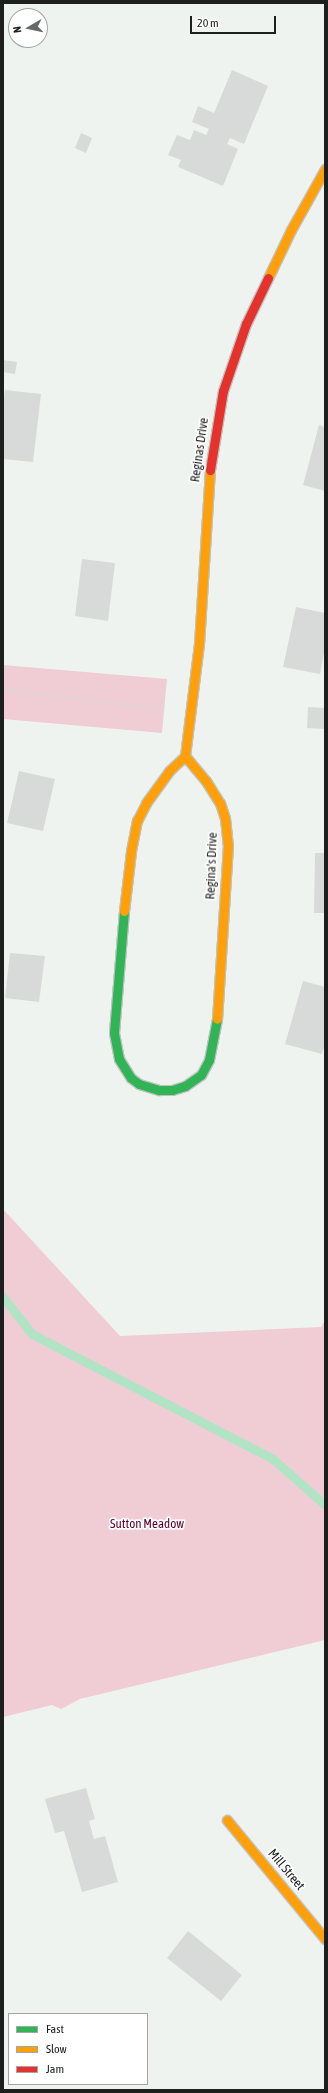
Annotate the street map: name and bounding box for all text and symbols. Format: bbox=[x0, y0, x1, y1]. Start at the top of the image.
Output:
north arrow bbox=[8, 8, 48, 48]
scale bar bbox=[192, 8, 278, 34]
text: 20 m bbox=[197, 16, 219, 30]
text: N bbox=[11, 26, 24, 34]
street label: Reginas Drive bbox=[188, 417, 212, 483]
street label: Regina's Drive bbox=[203, 832, 221, 900]
park label: Sutton Meadow bbox=[110, 1516, 184, 1532]
street label: Mill Street bbox=[264, 1846, 308, 1894]
legend bbox=[8, 2013, 148, 2085]
text: Fast bbox=[46, 2022, 64, 2036]
text: Slow bbox=[46, 2042, 67, 2056]
text: Jam bbox=[46, 2062, 64, 2076]

